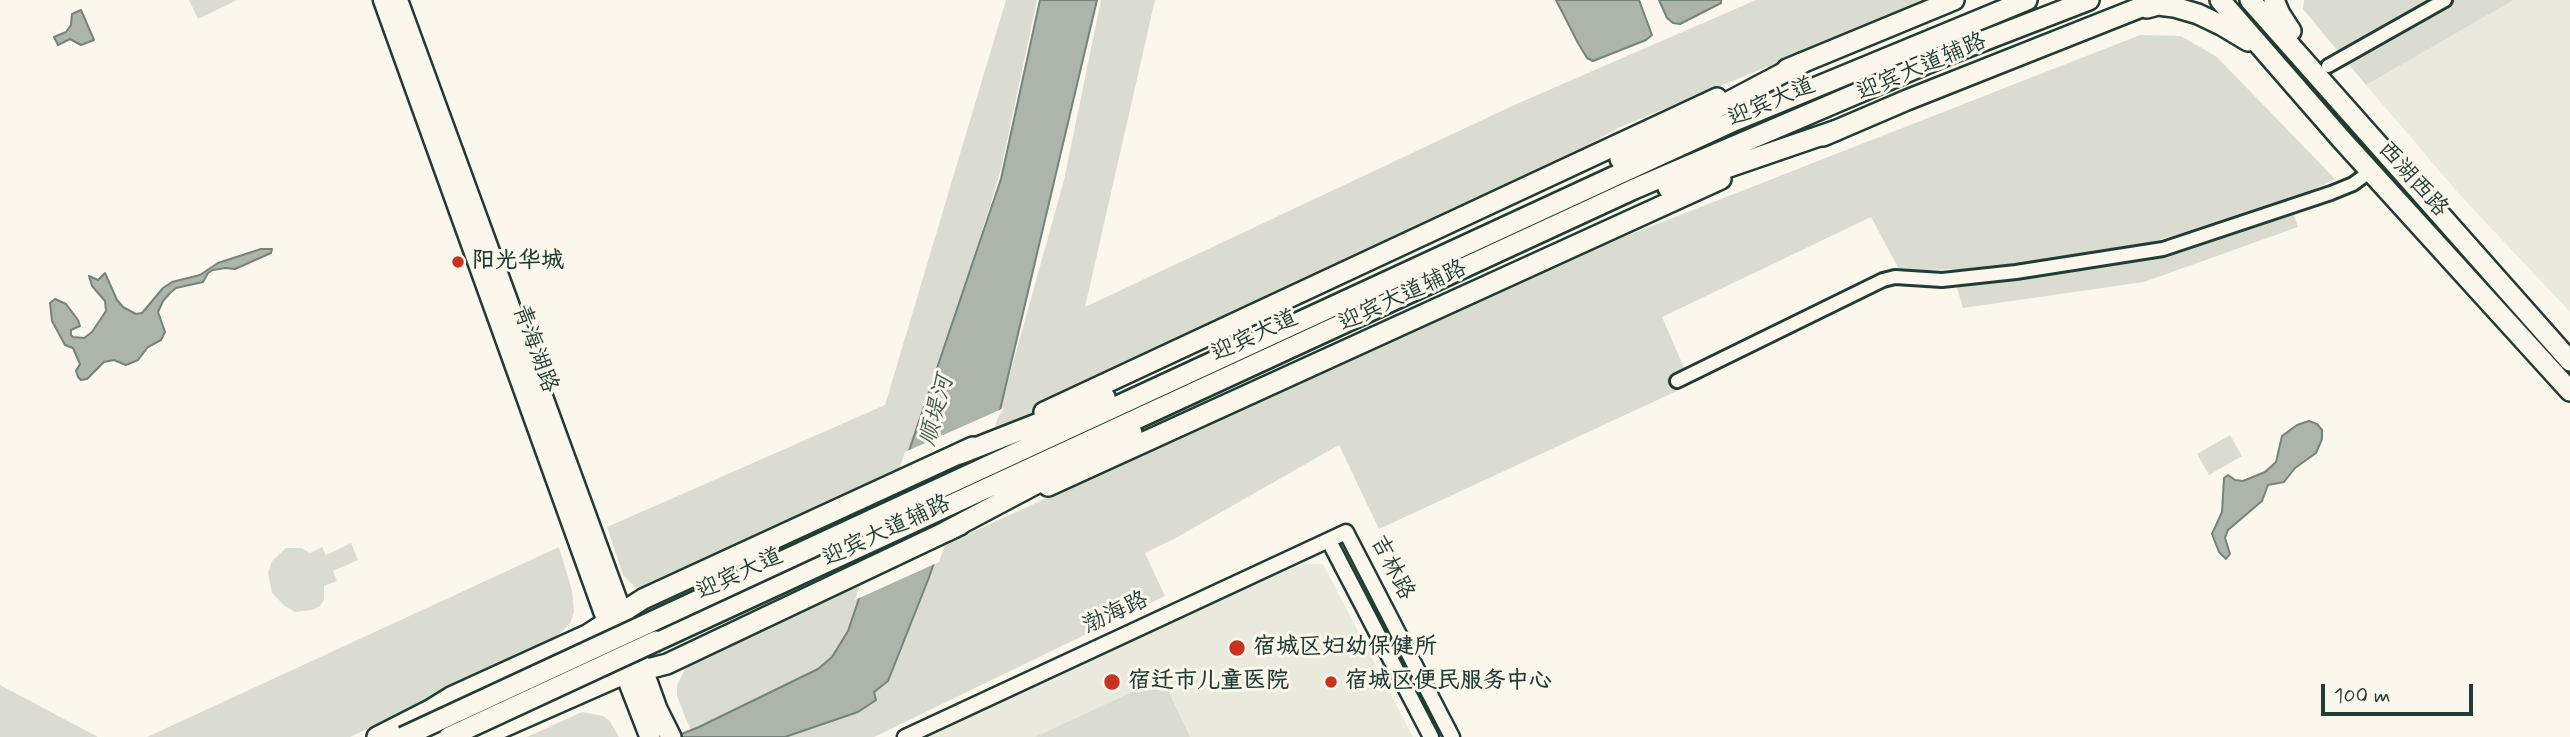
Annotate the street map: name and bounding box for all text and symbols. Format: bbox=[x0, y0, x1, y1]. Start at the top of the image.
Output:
street label: 迎宾大道辅路 bbox=[1853, 28, 1991, 108]
street label: 迎宾大道 bbox=[1724, 72, 1820, 134]
street label: 西湖西路 bbox=[2371, 137, 2453, 223]
place label: 阳光华城 bbox=[472, 248, 564, 276]
marker: 阳光华城 bbox=[450, 254, 466, 270]
street label: 迎宾大道辅路 bbox=[1335, 255, 1471, 339]
street label: 青海湖路 bbox=[505, 301, 563, 397]
street label: 迎宾大道 bbox=[1207, 305, 1303, 369]
water label: 顺堤河 bbox=[915, 372, 961, 450]
street label: 迎宾大道辅路 bbox=[819, 490, 955, 574]
street label: 吉林路 bbox=[1363, 531, 1419, 605]
street label: 迎宾大道 bbox=[692, 543, 788, 607]
street label: 渤海路 bbox=[1079, 587, 1153, 641]
place label: 宿城区妇幼保健所 bbox=[1253, 634, 1437, 662]
marker: 宿城区妇幼保健所 bbox=[1227, 638, 1247, 658]
place label: 宿迁市儿童医院 bbox=[1128, 668, 1289, 696]
place label: 宿城区便民服务中心 bbox=[1345, 668, 1552, 696]
scale bar bbox=[2325, 670, 2477, 714]
marker: 宿迁市儿童医院 bbox=[1102, 672, 1122, 692]
marker: 宿城区便民服务中心 bbox=[1323, 674, 1339, 690]
text: 100 m bbox=[2334, 682, 2390, 710]

